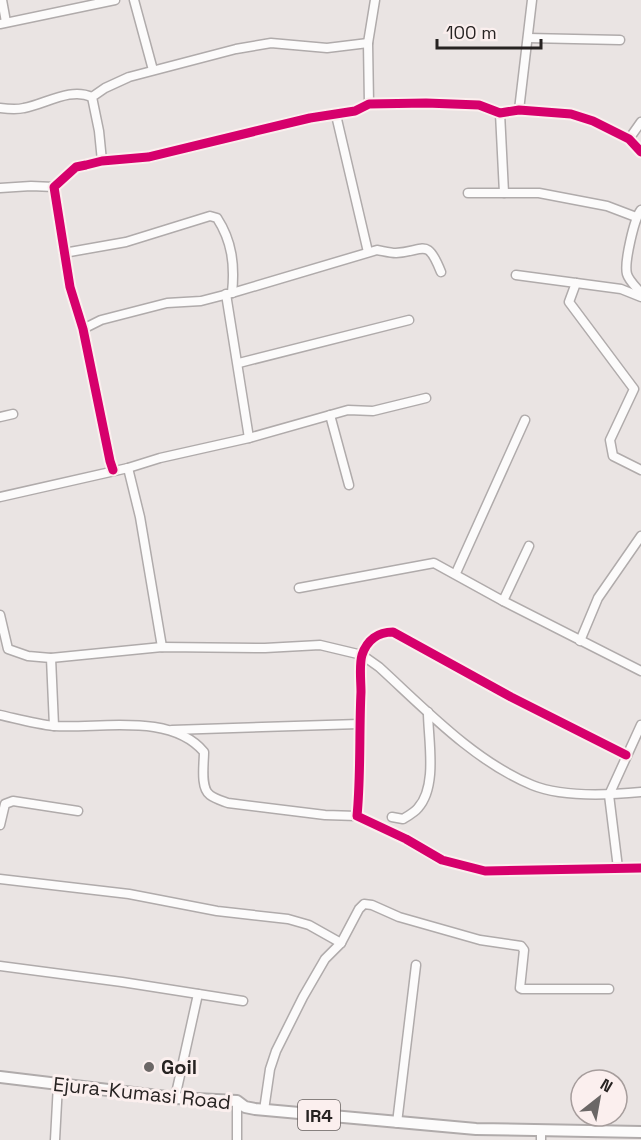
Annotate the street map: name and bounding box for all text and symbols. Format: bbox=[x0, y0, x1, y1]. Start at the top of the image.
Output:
scale bar bbox=[437, 12, 540, 50]
text: 100 m bbox=[446, 21, 497, 44]
place label: Goil bbox=[161, 1054, 197, 1080]
marker: Goil bbox=[142, 1060, 156, 1074]
north arrow bbox=[569, 1068, 629, 1128]
street label: Ejura-Kumasi Road bbox=[52, 1071, 232, 1115]
text: N bbox=[596, 1074, 616, 1097]
road number: IR4 bbox=[298, 1100, 340, 1130]

